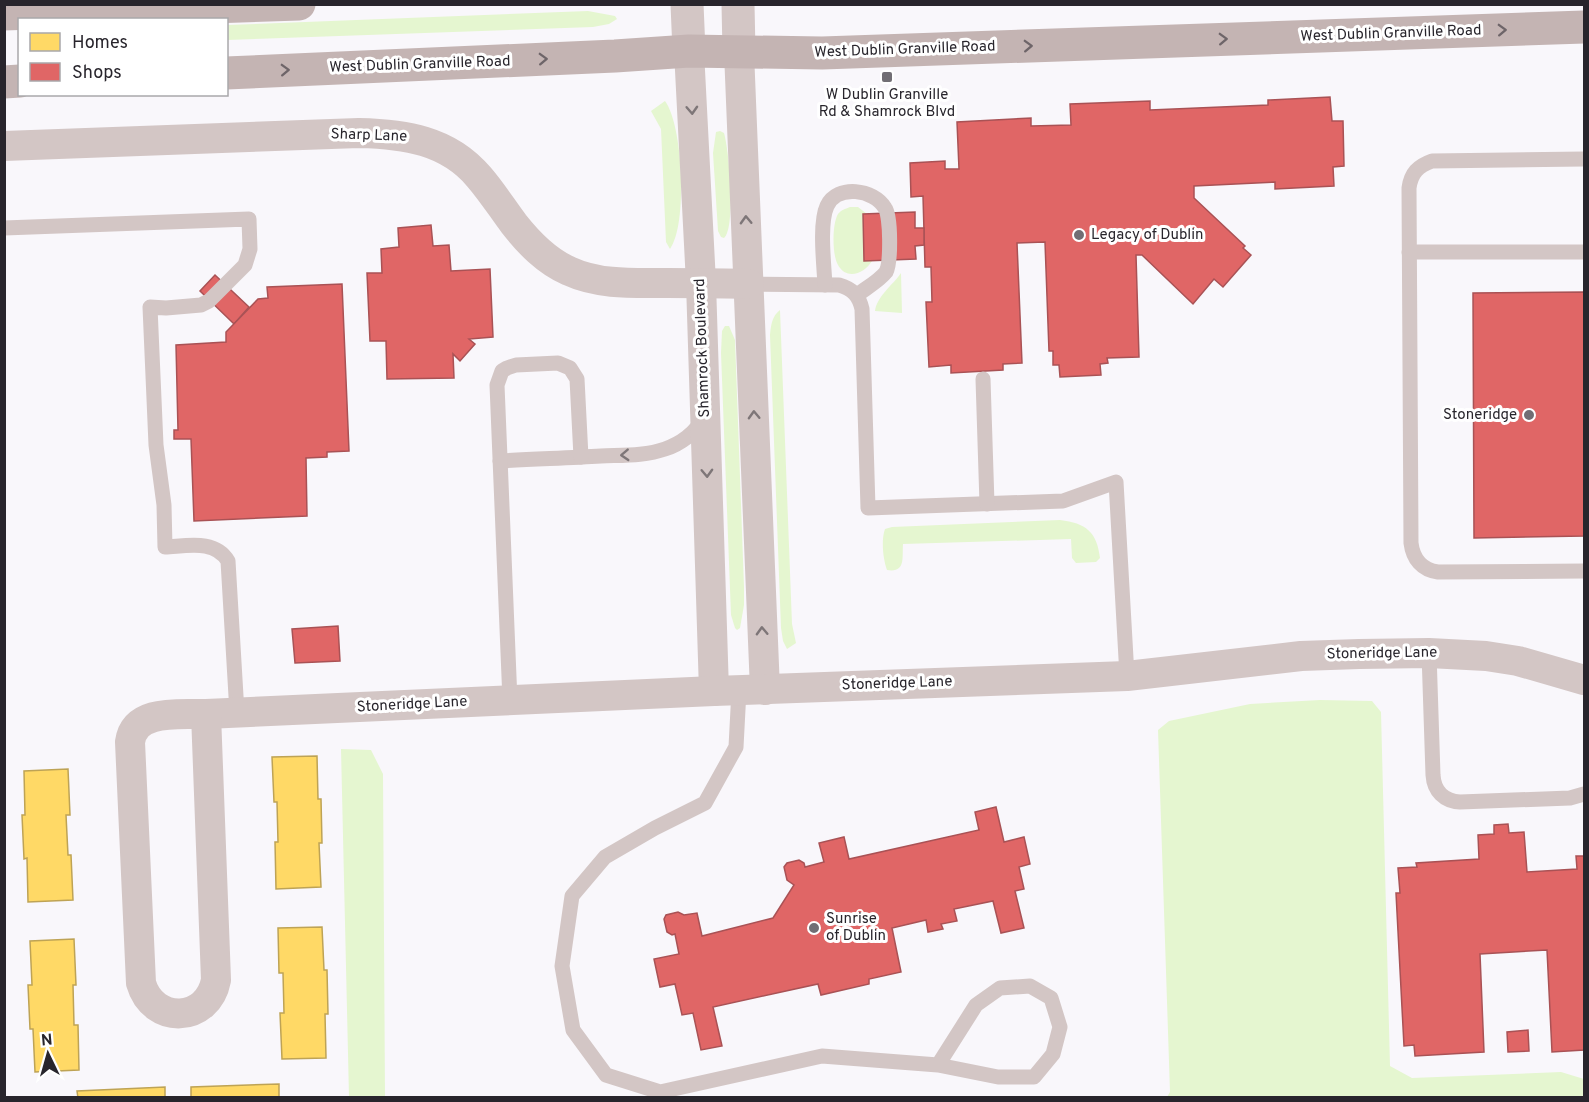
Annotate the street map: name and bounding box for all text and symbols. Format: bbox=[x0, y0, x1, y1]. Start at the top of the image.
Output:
legend bbox=[18, 18, 228, 96]
street label: West Dublin Granville Road bbox=[1300, 21, 1482, 47]
one-way arrow bbox=[1498, 24, 1507, 36]
text: Homes bbox=[72, 32, 128, 55]
one-way arrow bbox=[1219, 33, 1228, 46]
street label: West Dublin Granville Road bbox=[814, 37, 996, 63]
one-way arrow bbox=[1024, 40, 1033, 52]
street label: West Dublin Granville Road bbox=[329, 52, 511, 78]
one-way arrow bbox=[538, 53, 547, 66]
text: Shops bbox=[72, 62, 122, 85]
one-way arrow bbox=[280, 64, 289, 77]
marker: W Dublin Granville Rd & Shamrock Blvd bbox=[880, 70, 894, 84]
place label: W Dublin Granville Rd & Shamrock Blvd bbox=[819, 86, 955, 122]
one-way arrow bbox=[685, 105, 698, 114]
street label: Sharp Lane bbox=[330, 125, 408, 147]
one-way arrow bbox=[740, 216, 753, 225]
place label: Legacy of Dublin bbox=[1091, 226, 1204, 245]
marker: Legacy of Dublin bbox=[1072, 228, 1086, 242]
street label: Shamrock Boulevard bbox=[691, 278, 715, 418]
place label: Stoneridge bbox=[1443, 406, 1517, 425]
marker: Stoneridge bbox=[1522, 408, 1536, 422]
one-way arrow bbox=[748, 411, 760, 420]
one-way arrow bbox=[620, 448, 629, 461]
one-way arrow bbox=[701, 468, 713, 477]
one-way arrow bbox=[756, 627, 769, 636]
street label: Stoneridge Lane bbox=[1326, 644, 1438, 664]
street label: Stoneridge Lane bbox=[841, 673, 953, 695]
street label: Stoneridge Lane bbox=[356, 693, 468, 717]
place label: Sunrise of Dublin bbox=[826, 910, 886, 946]
marker: Sunrise of Dublin bbox=[807, 921, 821, 935]
north arrow bbox=[18, 1024, 78, 1084]
text: N bbox=[40, 1031, 53, 1052]

